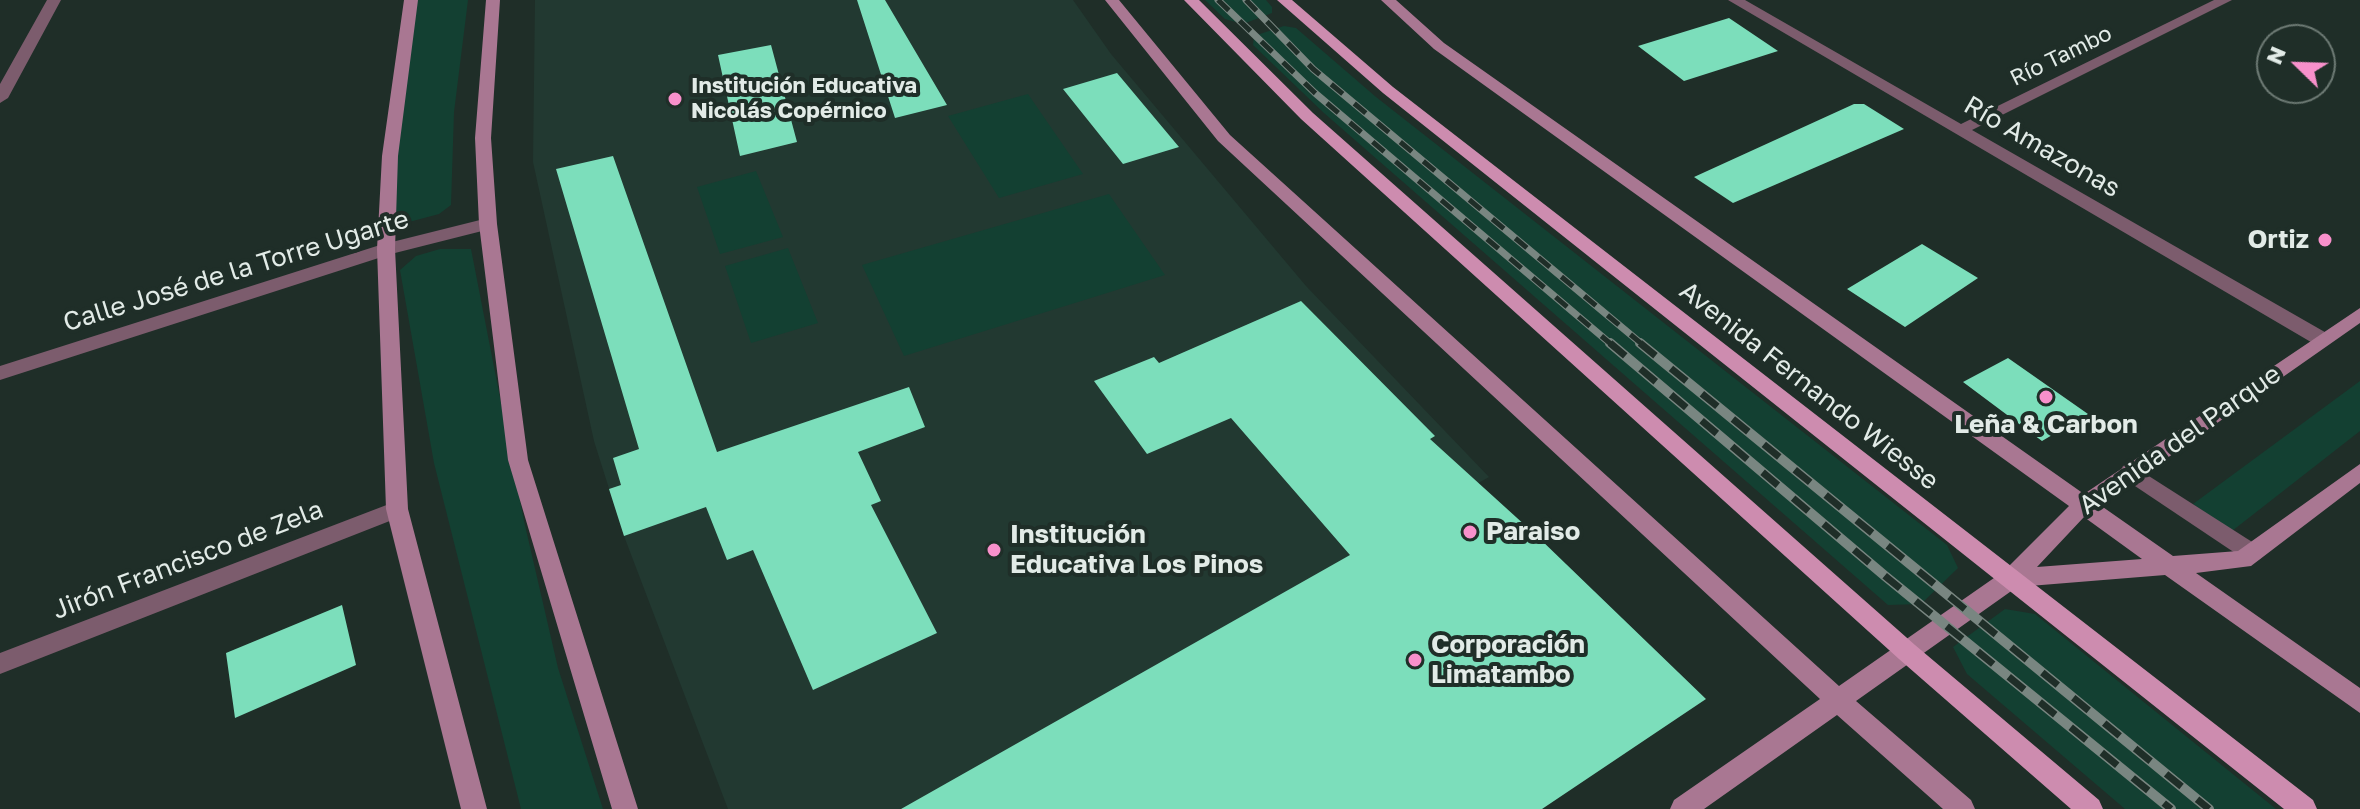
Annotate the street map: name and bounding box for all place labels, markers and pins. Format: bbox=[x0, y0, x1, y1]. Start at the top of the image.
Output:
place label: Institución Educativa Nicolás Copérnico bbox=[691, 73, 917, 124]
marker: Institución Educativa Nicolás Copérnico bbox=[666, 90, 684, 108]
place label: Ortiz bbox=[2248, 224, 2309, 256]
marker: Ortiz bbox=[2316, 231, 2334, 249]
marker: Leña & Carbon bbox=[2037, 388, 2055, 406]
place label: Leña & Carbon bbox=[1954, 409, 2138, 441]
place label: Paraiso bbox=[1486, 516, 1580, 548]
place label: Institución Educativa Los Pinos bbox=[1010, 519, 1263, 580]
marker: Paraiso bbox=[1461, 523, 1479, 541]
marker: Institución Educativa Los Pinos bbox=[985, 541, 1003, 559]
place label: Corporación Limatambo bbox=[1431, 629, 1585, 690]
marker: Corporación Limatambo bbox=[1406, 651, 1424, 669]

